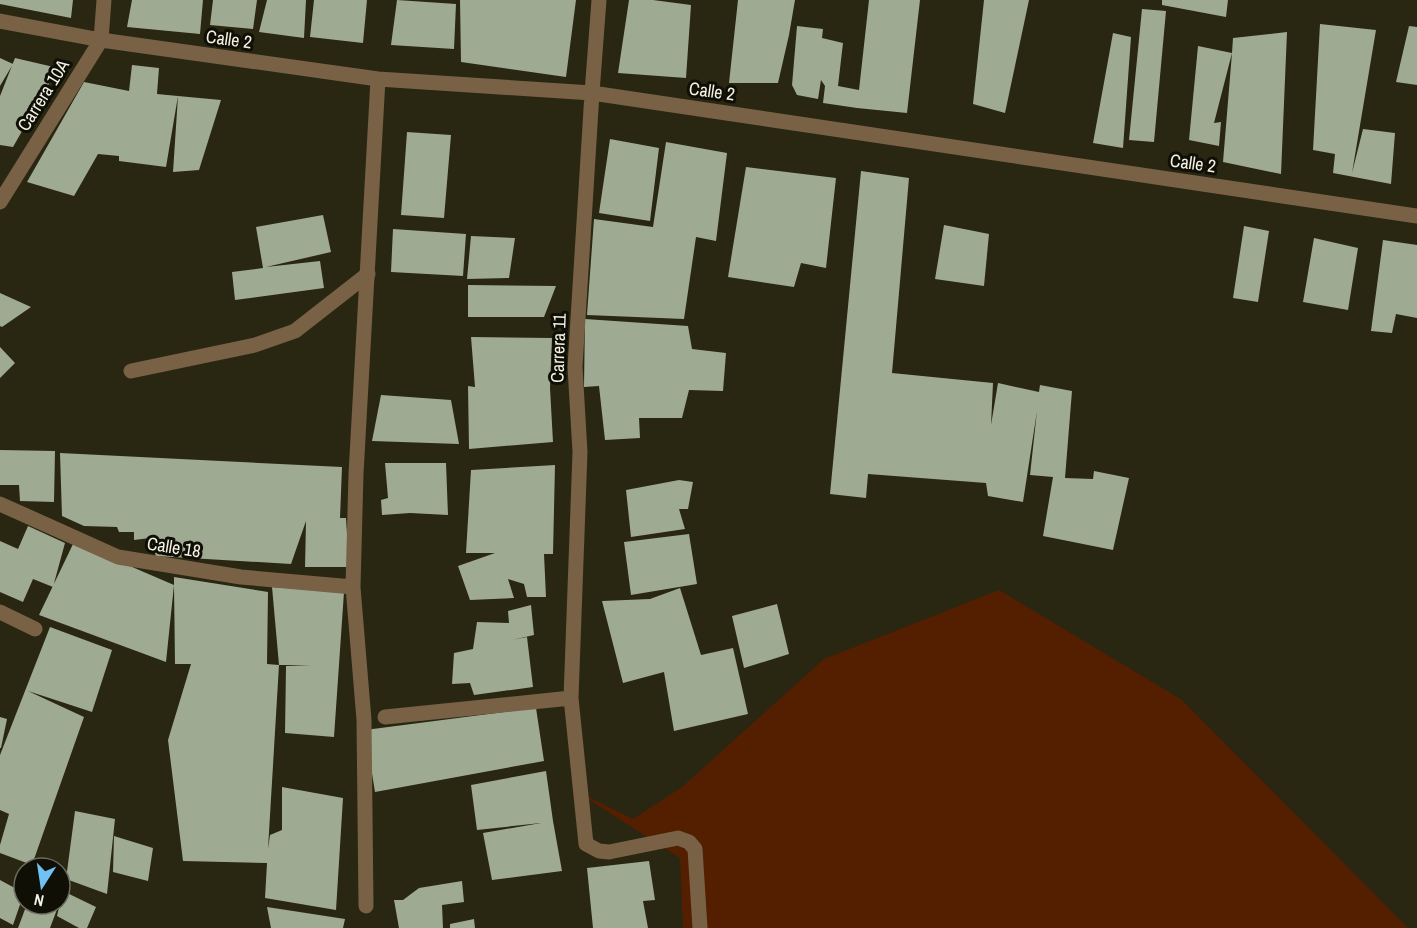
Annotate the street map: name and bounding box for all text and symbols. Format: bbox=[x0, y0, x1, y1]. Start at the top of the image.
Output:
street label: Calle 2 bbox=[205, 23, 253, 55]
street label: Carrera 10A bbox=[11, 54, 75, 136]
street label: Calle 2 bbox=[688, 75, 736, 107]
street label: Calle 2 bbox=[1169, 147, 1217, 179]
street label: Carrera 11 bbox=[544, 312, 572, 383]
street label: Calle 18 bbox=[145, 530, 203, 564]
north arrow bbox=[12, 856, 72, 916]
text: N bbox=[32, 889, 46, 912]

